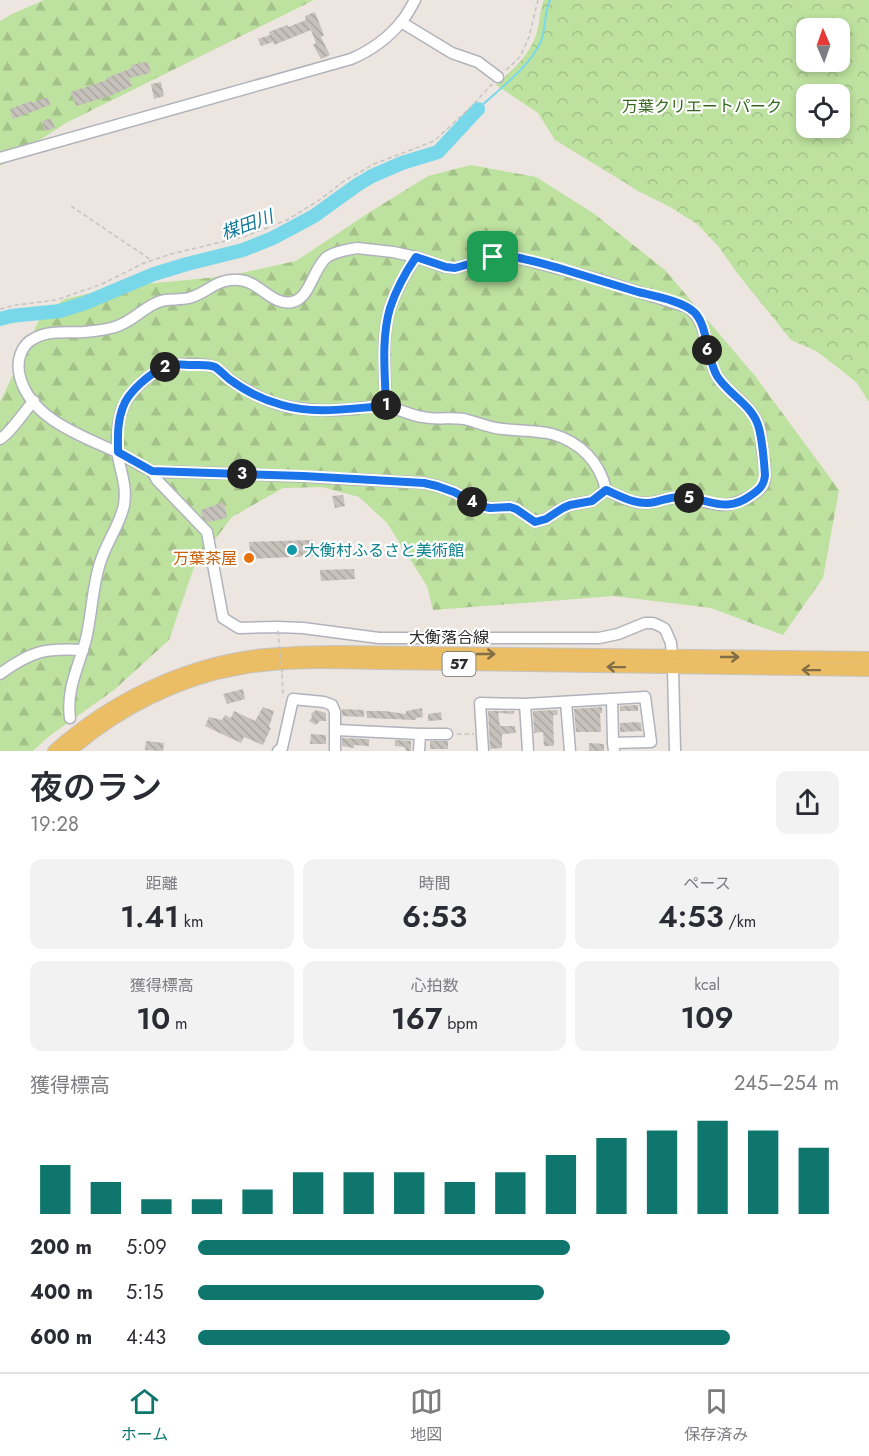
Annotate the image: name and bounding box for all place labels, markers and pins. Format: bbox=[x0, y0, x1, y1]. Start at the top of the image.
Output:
pin bbox=[467, 231, 518, 282]
pin: 6 bbox=[692, 335, 722, 365]
pin: 2 bbox=[150, 352, 180, 382]
pin: 1 bbox=[371, 390, 401, 420]
pin: 3 bbox=[227, 459, 257, 489]
pin: 5 bbox=[674, 483, 704, 513]
pin: 4 bbox=[457, 487, 487, 517]
place label: 大衡村ふるさと美術館 bbox=[304, 539, 464, 562]
marker: 大衡村ふるさと美術館 bbox=[285, 543, 299, 557]
place label: 万葉茶屋 bbox=[173, 547, 237, 570]
marker: 万葉茶屋 bbox=[242, 551, 256, 565]

